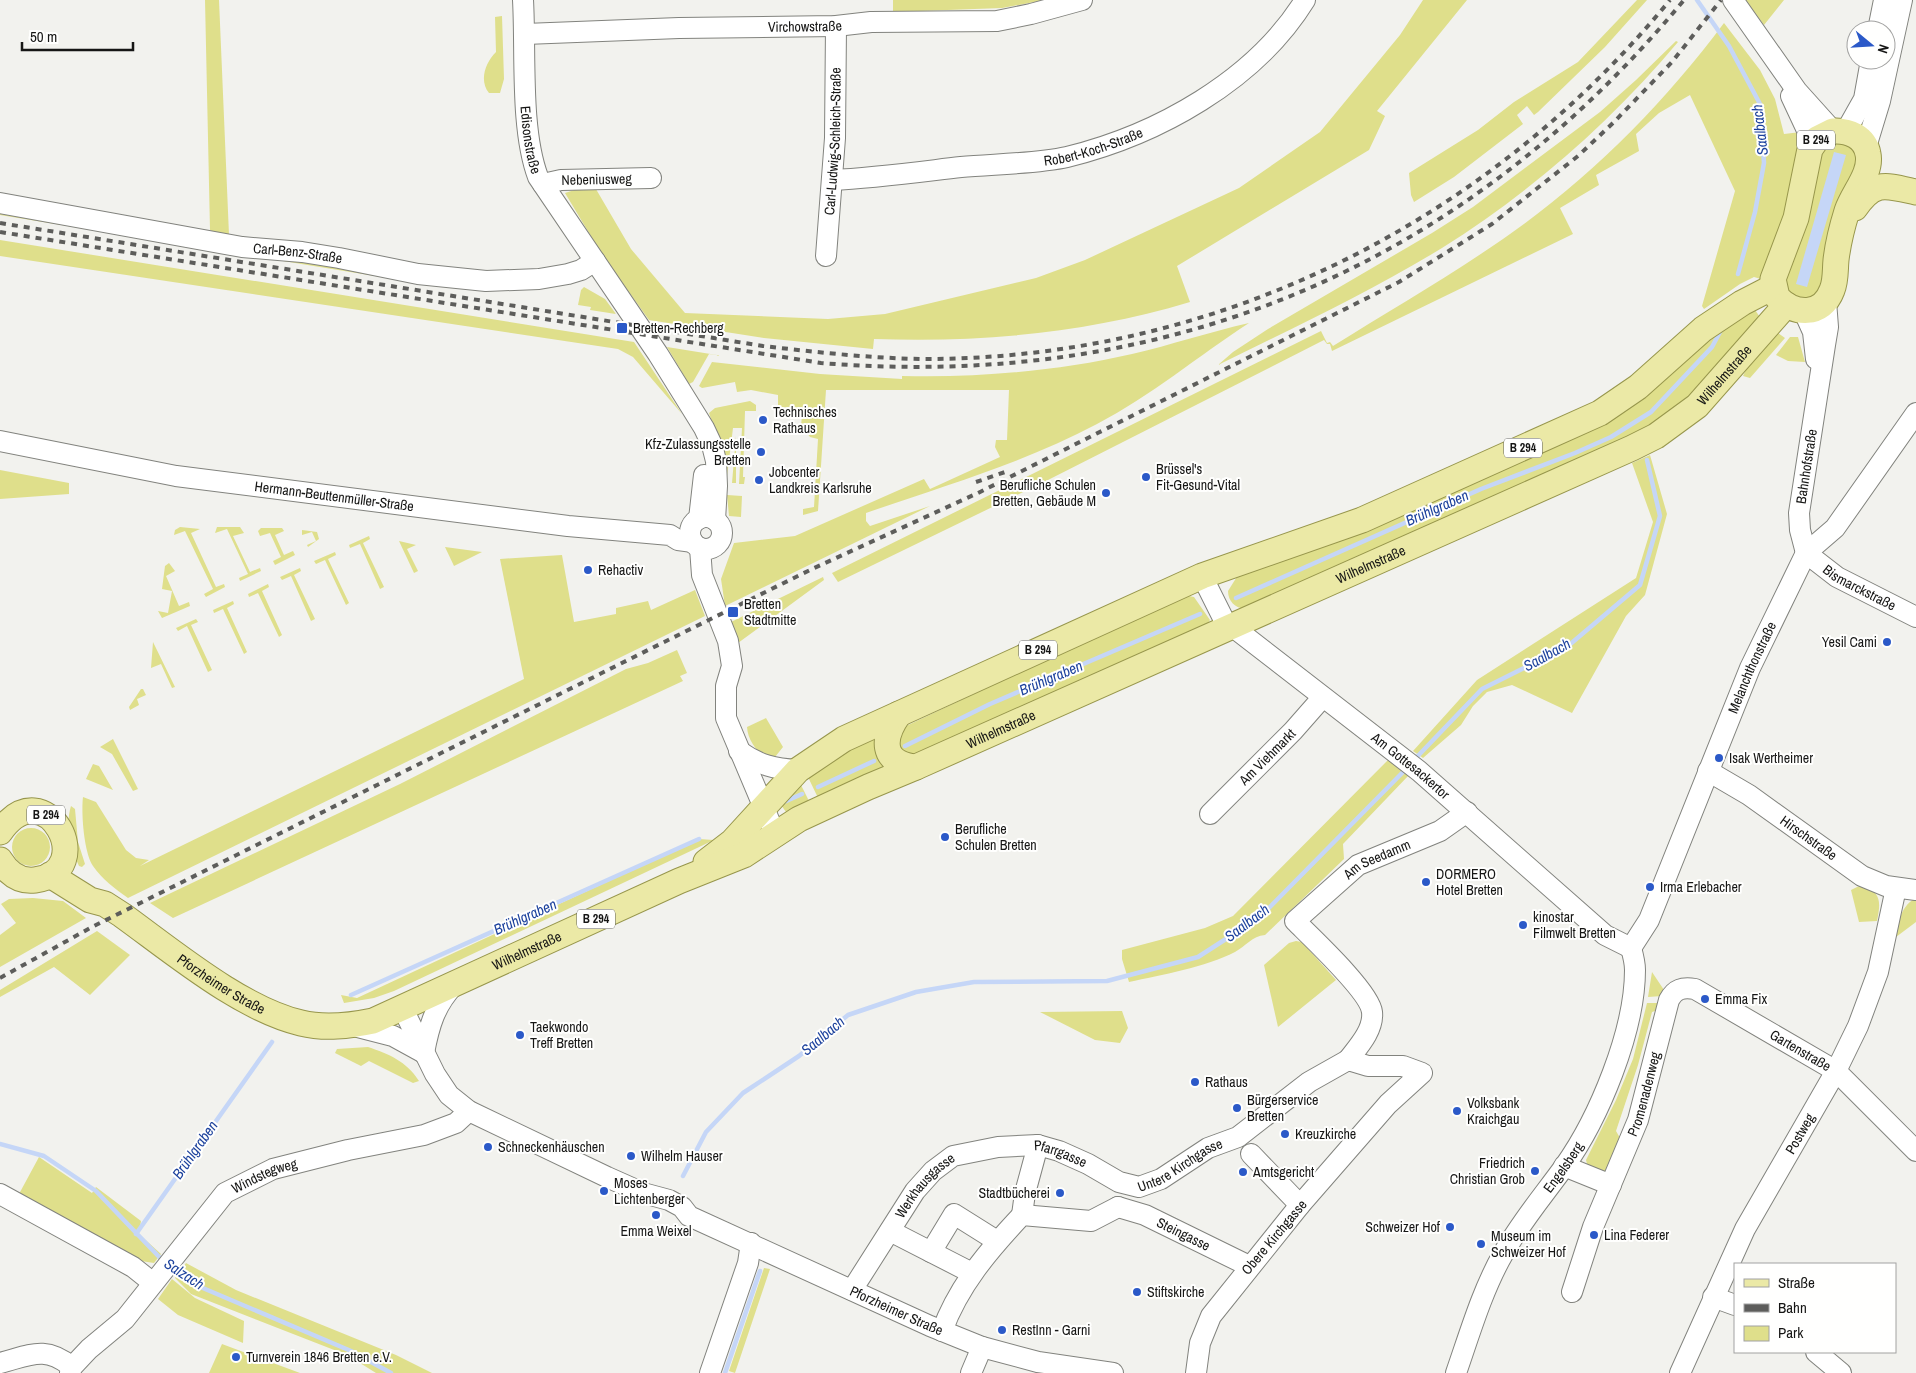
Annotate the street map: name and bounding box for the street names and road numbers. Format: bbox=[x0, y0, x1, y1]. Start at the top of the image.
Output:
street label: Virchowstraße bbox=[768, 16, 843, 36]
street label: Carl-Ludwig-Schleich-Straße bbox=[820, 67, 845, 216]
street label: Edisonstraße bbox=[517, 105, 545, 176]
street label: Robert-Koch-Straße bbox=[1043, 123, 1145, 170]
road number: B 294 bbox=[1797, 130, 1835, 150]
street label: Nebeniusweg bbox=[561, 169, 632, 189]
street label: Carl-Benz-Straße bbox=[253, 239, 343, 267]
street label: Wilhelmstraße bbox=[1693, 341, 1756, 409]
street label: Bahnhofstraße bbox=[1792, 428, 1821, 505]
road number: B 294 bbox=[1504, 438, 1542, 458]
street label: Hermann-Beuttenmüller-Straße bbox=[254, 477, 415, 515]
street label: Wilhelmstraße bbox=[1333, 541, 1408, 588]
street label: Bismarckstraße bbox=[1819, 560, 1899, 614]
street label: Melanchthonstraße bbox=[1724, 619, 1780, 716]
road number: B 294 bbox=[1019, 640, 1057, 660]
street label: Wilhelmstraße bbox=[963, 706, 1038, 753]
street label: Am Viehmarkt bbox=[1235, 725, 1299, 789]
street label: Am Gottesackertor bbox=[1367, 728, 1454, 803]
road number: B 294 bbox=[27, 806, 65, 824]
street label: Hirschstraße bbox=[1777, 811, 1841, 864]
street label: Am Seedamm bbox=[1339, 835, 1413, 884]
road number: B 294 bbox=[577, 910, 615, 929]
street label: Wilhelmstraße bbox=[489, 927, 564, 974]
street label: Pforzheimer Straße bbox=[174, 950, 268, 1018]
street label: Gartenstraße bbox=[1767, 1026, 1834, 1075]
street label: Promenadenweg bbox=[1623, 1049, 1664, 1139]
street label: Postweg bbox=[1781, 1110, 1819, 1157]
street label: Untere Kirchgasse bbox=[1135, 1135, 1225, 1196]
street label: Pfarrgasse bbox=[1034, 1136, 1090, 1171]
street label: Engelsberg bbox=[1539, 1138, 1588, 1196]
street label: Werkhausgasse bbox=[891, 1149, 958, 1222]
street label: Windstegweg bbox=[228, 1154, 299, 1197]
street label: Obere Kirchgasse bbox=[1237, 1196, 1311, 1278]
street label: Steingasse bbox=[1154, 1213, 1213, 1255]
street label: Pforzheimer Straße bbox=[847, 1282, 946, 1339]

